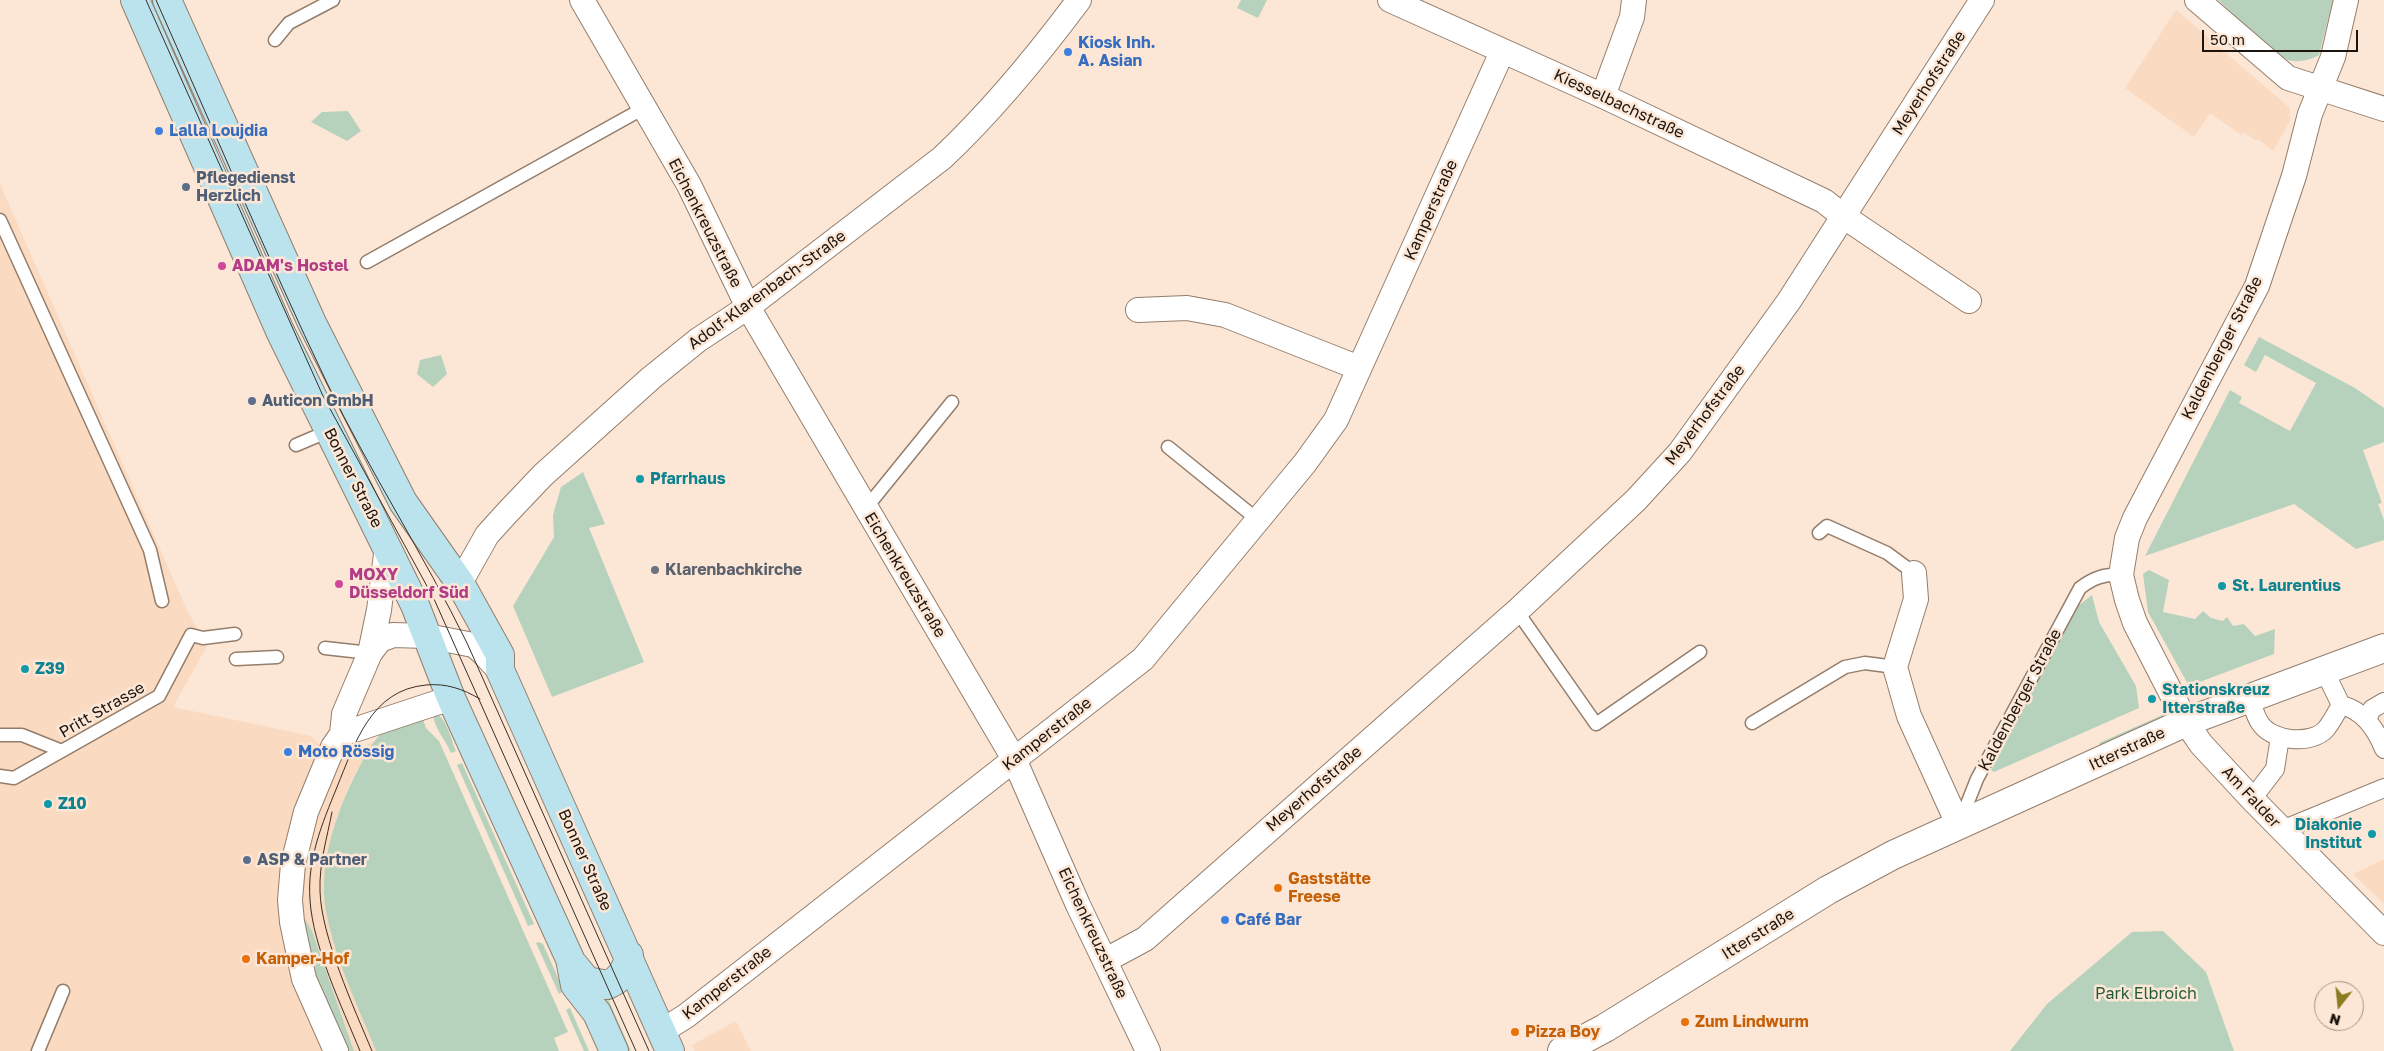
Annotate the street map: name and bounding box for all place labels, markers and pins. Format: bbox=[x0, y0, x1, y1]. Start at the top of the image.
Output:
place label: Kiosk Inh. A. Asian bbox=[1078, 33, 1156, 71]
marker: Kiosk Inh. A. Asian bbox=[1062, 46, 1074, 58]
place label: Lalla Loujdia bbox=[169, 121, 268, 141]
marker: Lalla Loujdia bbox=[153, 125, 165, 137]
place label: Pflegedienst Herzlich bbox=[196, 168, 295, 206]
marker: Pflegedienst Herzlich bbox=[180, 181, 192, 193]
place label: ADAM's Hostel bbox=[232, 256, 349, 276]
marker: ADAM's Hostel bbox=[216, 260, 228, 272]
place label: Auticon GmbH bbox=[262, 391, 374, 411]
marker: Auticon GmbH bbox=[246, 395, 258, 407]
place label: Pfarrhaus bbox=[650, 469, 726, 489]
marker: Pfarrhaus bbox=[634, 473, 646, 485]
place label: Klarenbachkirche bbox=[665, 560, 802, 580]
marker: Klarenbachkirche bbox=[649, 564, 661, 576]
place label: MOXY Düsseldorf Süd bbox=[349, 565, 469, 603]
place label: St. Laurentius bbox=[2232, 576, 2341, 596]
marker: MOXY Düsseldorf Süd bbox=[333, 578, 345, 590]
marker: St. Laurentius bbox=[2216, 580, 2228, 592]
place label: Z39 bbox=[35, 659, 65, 679]
marker: Z39 bbox=[19, 663, 31, 675]
place label: Stationskreuz Itterstraße bbox=[2162, 680, 2270, 718]
marker: Stationskreuz Itterstraße bbox=[2146, 693, 2158, 705]
place label: Moto Rössig bbox=[298, 742, 394, 762]
marker: Moto Rössig bbox=[282, 746, 294, 758]
place label: Z10 bbox=[58, 794, 87, 814]
marker: Z10 bbox=[42, 798, 54, 810]
place label: Diakonie Institut bbox=[2295, 815, 2362, 853]
marker: Diakonie Institut bbox=[2366, 828, 2378, 840]
place label: ASP & Partner bbox=[257, 850, 367, 870]
marker: ASP & Partner bbox=[241, 854, 253, 866]
place label: Gaststätte Freese bbox=[1288, 869, 1371, 907]
marker: Gaststätte Freese bbox=[1272, 882, 1284, 894]
place label: Café Bar bbox=[1235, 910, 1302, 930]
marker: Café Bar bbox=[1219, 914, 1231, 926]
place label: Kamper-Hof bbox=[256, 949, 349, 969]
marker: Kamper-Hof bbox=[240, 953, 252, 965]
place label: Zum Lindwurm bbox=[1695, 1012, 1809, 1032]
marker: Zum Lindwurm bbox=[1679, 1016, 1691, 1028]
place label: Pizza Boy bbox=[1525, 1022, 1600, 1042]
marker: Pizza Boy bbox=[1509, 1026, 1521, 1038]

